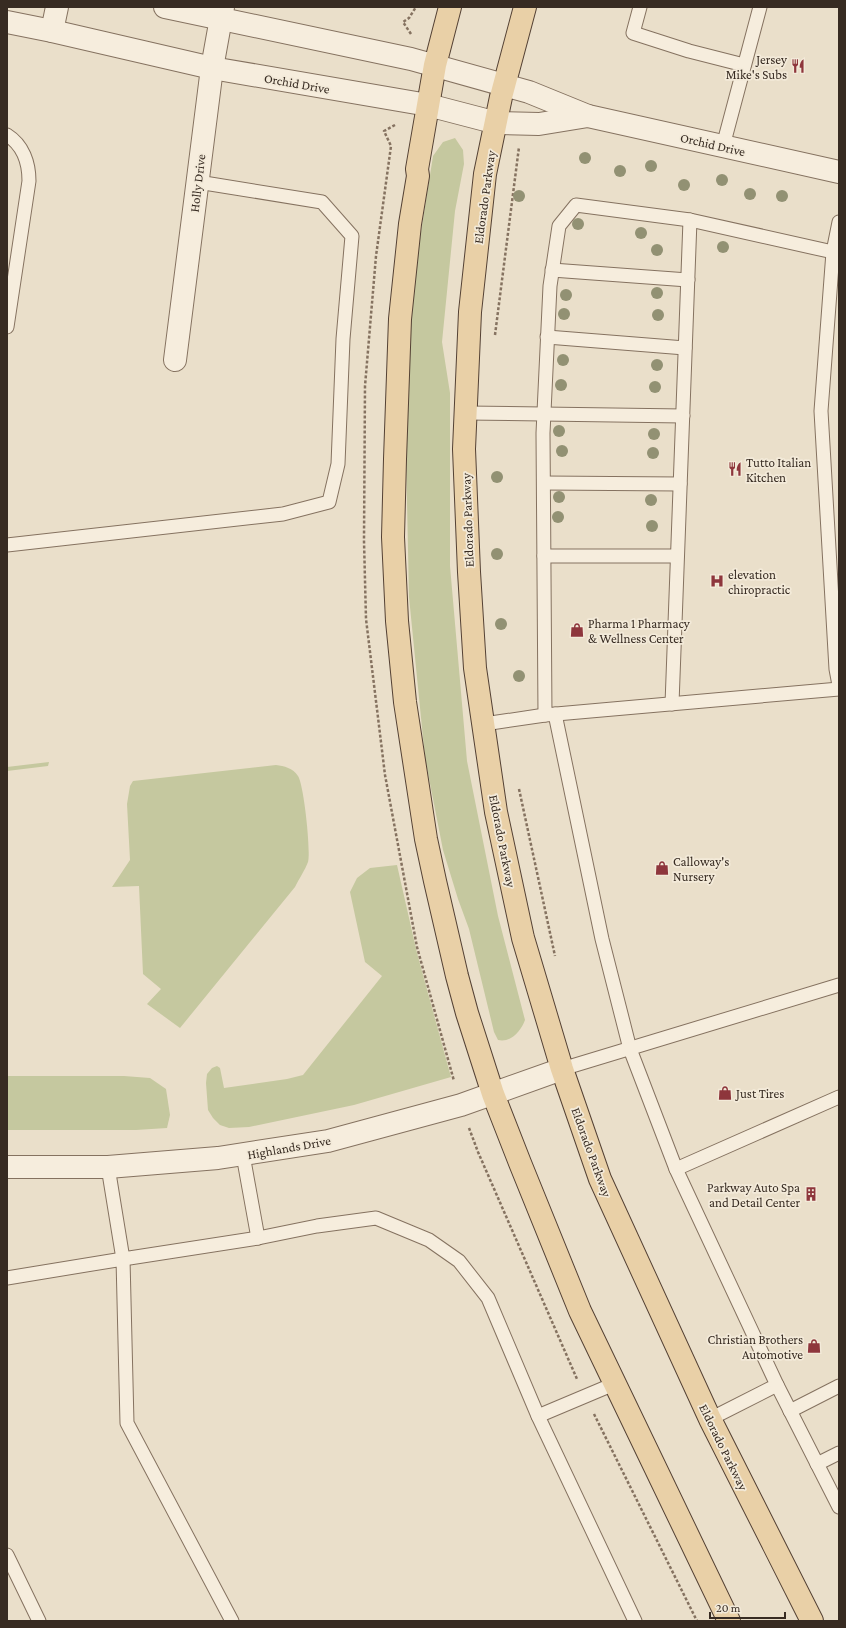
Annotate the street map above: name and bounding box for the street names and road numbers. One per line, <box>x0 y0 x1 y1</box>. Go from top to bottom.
street label: Orchid Drive <box>263 70 331 97</box>
street label: Orchid Drive <box>679 130 747 159</box>
street label: Eldorado Parkway <box>471 148 499 245</box>
street label: Holly Drive <box>186 153 209 213</box>
street label: Eldorado Parkway <box>458 472 477 567</box>
street label: Eldorado Parkway <box>486 793 519 890</box>
street label: Eldorado Parkway <box>568 1105 615 1200</box>
street label: Highlands Drive <box>246 1133 332 1162</box>
street label: Eldorado Parkway <box>696 1402 751 1494</box>

